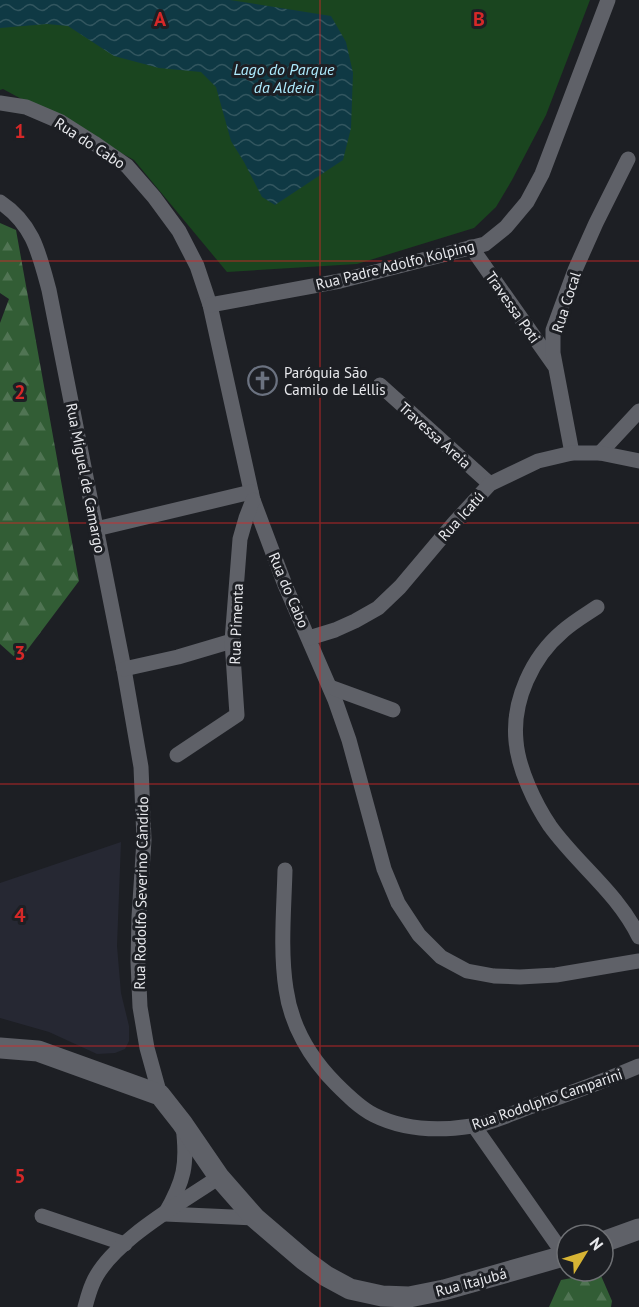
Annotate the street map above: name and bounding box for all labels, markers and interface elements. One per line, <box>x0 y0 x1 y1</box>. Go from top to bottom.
text: A <box>154 6 167 32</box>
text: B <box>473 6 485 32</box>
water label: Lago do Parque da Aldeia <box>234 59 335 97</box>
street label: Rua do Cabo <box>51 113 129 173</box>
text: 1 <box>14 118 26 144</box>
street label: Rua Padre Adolfo Kolping <box>314 236 476 294</box>
street label: Travessa Poti <box>481 268 545 346</box>
street label: Rua Cocal <box>547 269 585 335</box>
place label: Paróquia São Camilo de Léllis <box>284 363 386 399</box>
church icon: Paróquia São Camilo de Léllis <box>247 365 279 397</box>
text: 2 <box>14 379 26 405</box>
street label: Travessa Areia <box>395 398 475 472</box>
street label: Rua Miguel de Camargo <box>62 401 110 555</box>
street label: Rua Icatú <box>434 487 488 545</box>
street label: Rua do Cabo <box>265 549 313 631</box>
street label: Rua Pimenta <box>225 583 247 665</box>
text: 3 <box>14 640 26 666</box>
street label: Rua Rodolfo Severino Cândido <box>130 796 152 990</box>
text: 4 <box>14 902 26 928</box>
street label: Rua Rodolpho Camparini <box>469 1064 625 1134</box>
text: 5 <box>14 1163 26 1189</box>
north arrow <box>555 1223 615 1283</box>
text: N <box>586 1233 608 1254</box>
street label: Rua Itajubá <box>433 1263 509 1301</box>

